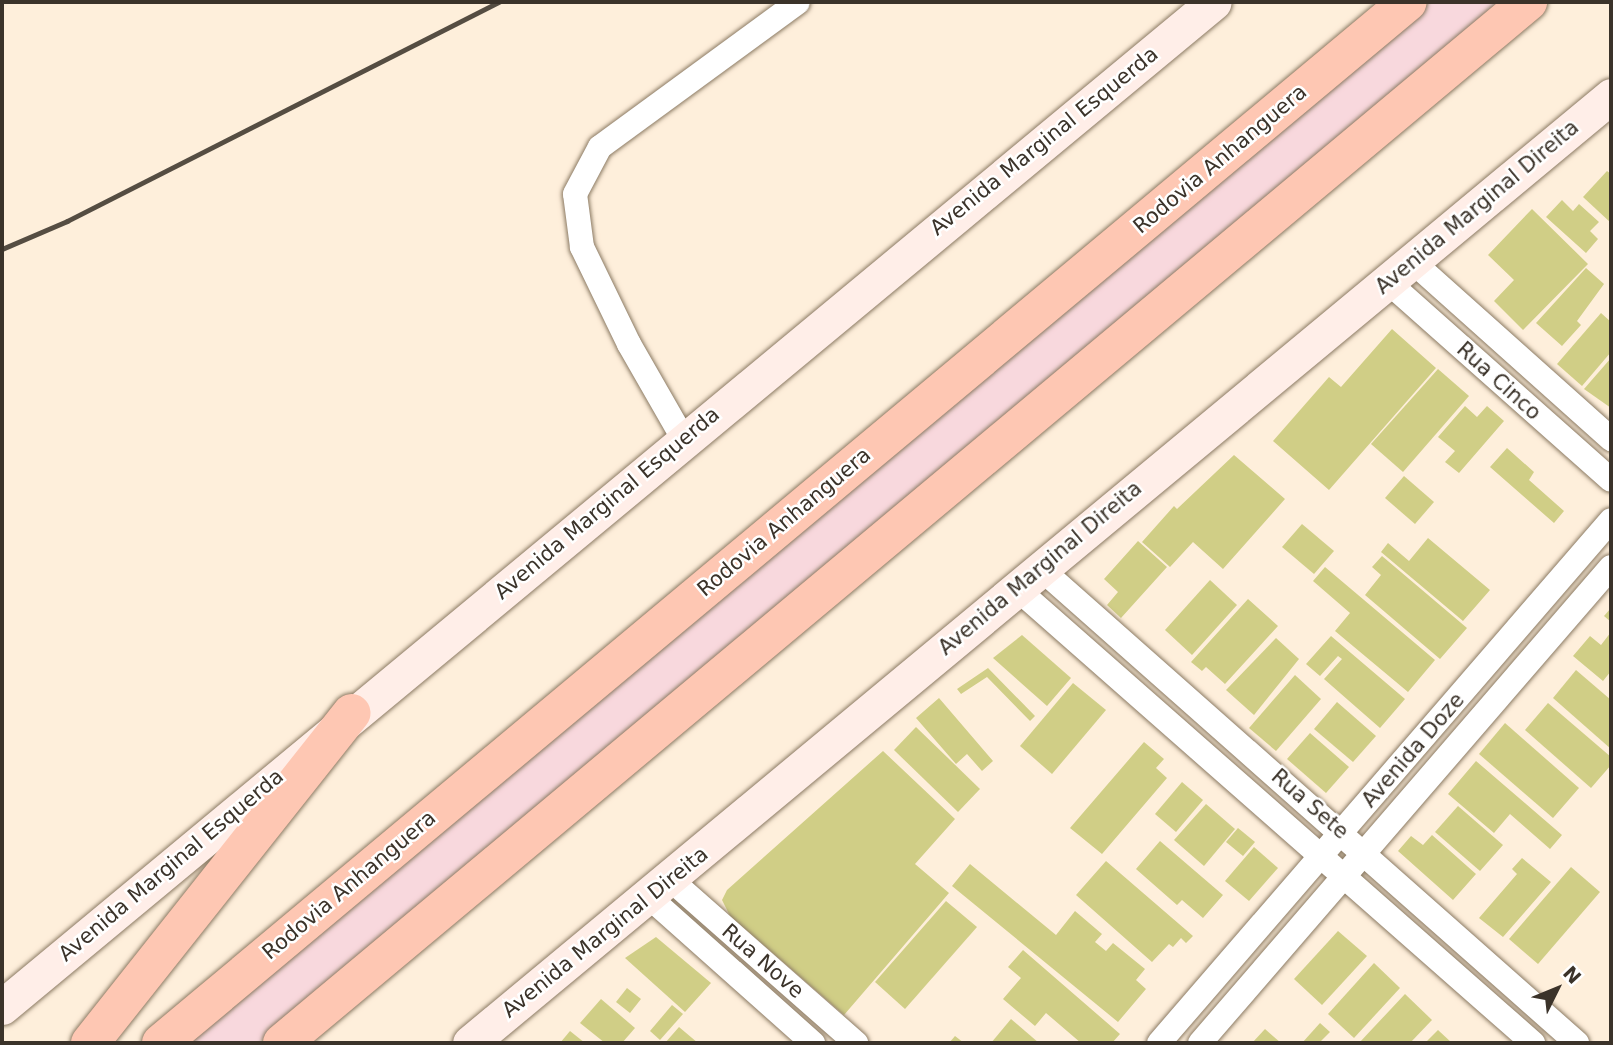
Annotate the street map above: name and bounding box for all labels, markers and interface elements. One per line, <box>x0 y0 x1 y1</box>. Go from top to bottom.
street label: Avenida Marginal Esquerda <box>925 41 1163 241</box>
street label: Rodovia Anhanguera <box>1128 79 1312 239</box>
street label: Avenida Marginal Direita <box>1370 115 1584 299</box>
street label: Rua Cinco <box>1452 337 1546 425</box>
street label: Avenida Marginal Esquerda <box>489 401 725 605</box>
street label: Rodovia Anhanguera <box>692 442 876 602</box>
street label: Avenida Marginal Direita <box>933 476 1147 660</box>
street label: Avenida Doze <box>1356 688 1470 812</box>
street label: Avenida Marginal Esquerda <box>53 763 289 967</box>
street label: Rua Sete <box>1266 764 1354 844</box>
street label: Rodovia Anhanguera <box>257 805 441 965</box>
street label: Avenida Marginal Direita <box>497 841 713 1023</box>
street label: Rua Nove <box>717 919 809 1003</box>
north arrow <box>1522 954 1592 1024</box>
text: N <box>1559 961 1586 988</box>

